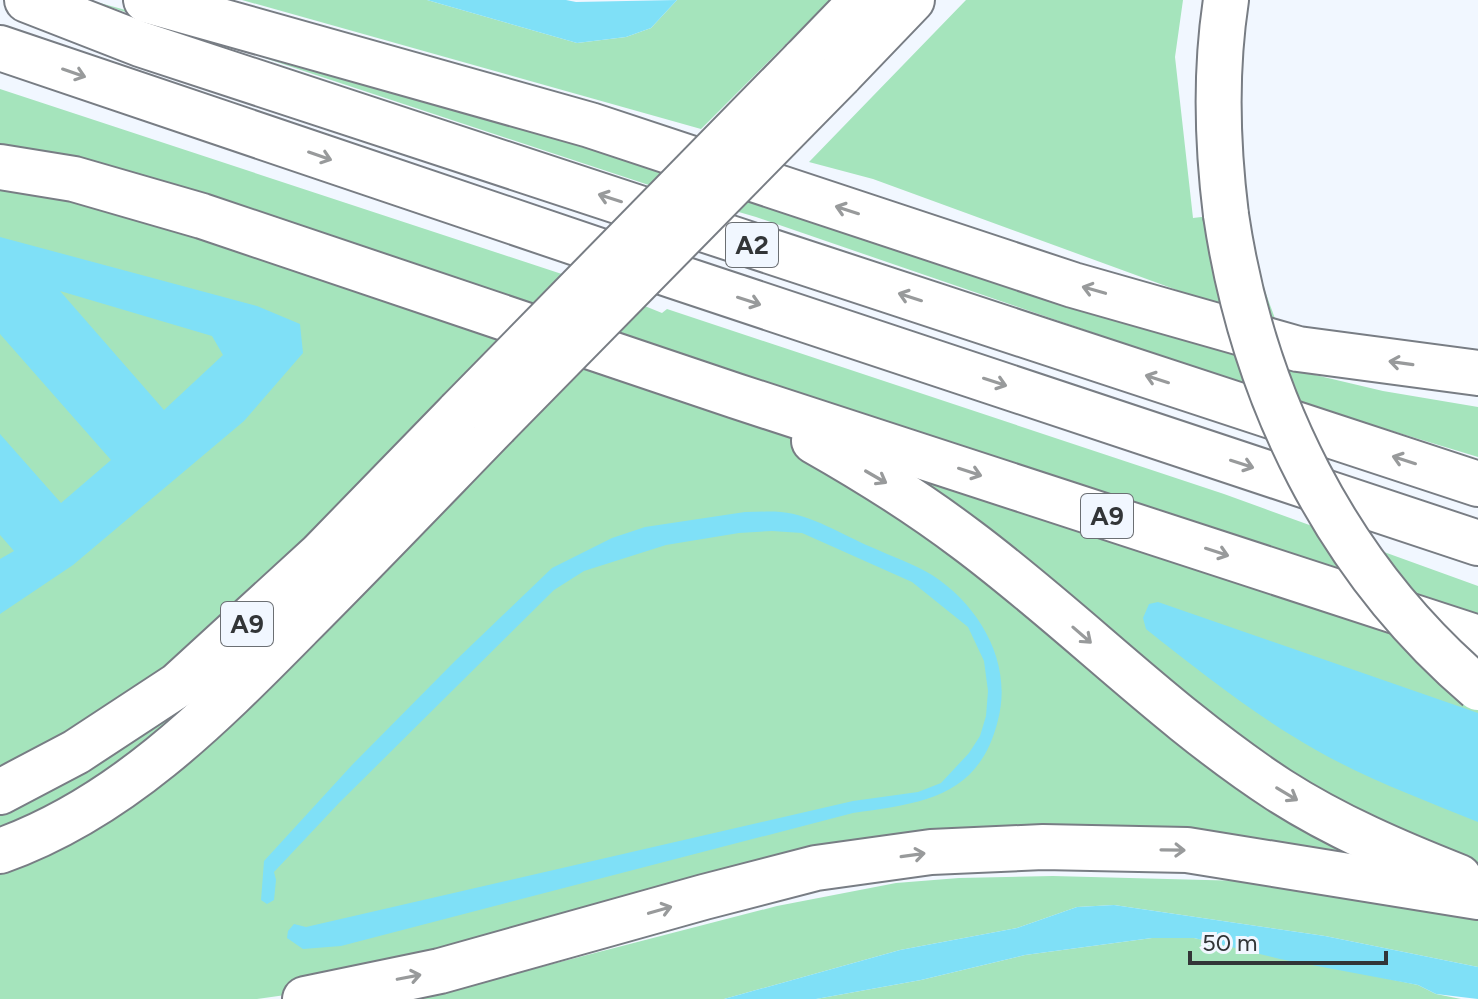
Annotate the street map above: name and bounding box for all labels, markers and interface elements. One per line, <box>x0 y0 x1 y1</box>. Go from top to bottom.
one-way arrow <box>61 67 86 82</box>
one-way arrow <box>308 150 333 165</box>
one-way arrow <box>597 190 622 205</box>
one-way arrow <box>834 201 859 216</box>
road number: A2 <box>726 223 778 267</box>
one-way arrow <box>1081 282 1107 297</box>
one-way arrow <box>898 288 923 303</box>
one-way arrow <box>736 294 761 309</box>
one-way arrow <box>1389 355 1414 370</box>
one-way arrow <box>1144 371 1169 386</box>
one-way arrow <box>983 376 1008 391</box>
one-way arrow <box>1391 452 1417 467</box>
one-way arrow <box>1229 458 1254 473</box>
one-way arrow <box>957 465 982 480</box>
one-way arrow <box>864 469 887 485</box>
road number: A9 <box>1081 494 1133 538</box>
one-way arrow <box>1204 546 1229 560</box>
road number: A9 <box>221 602 273 646</box>
one-way arrow <box>1071 626 1091 644</box>
one-way arrow <box>1275 786 1298 802</box>
one-way arrow <box>1159 842 1186 858</box>
one-way arrow <box>900 847 926 862</box>
one-way arrow <box>646 902 672 917</box>
scale bar <box>1190 915 1386 965</box>
text: 50 m <box>1202 928 1258 957</box>
one-way arrow <box>396 969 421 984</box>

